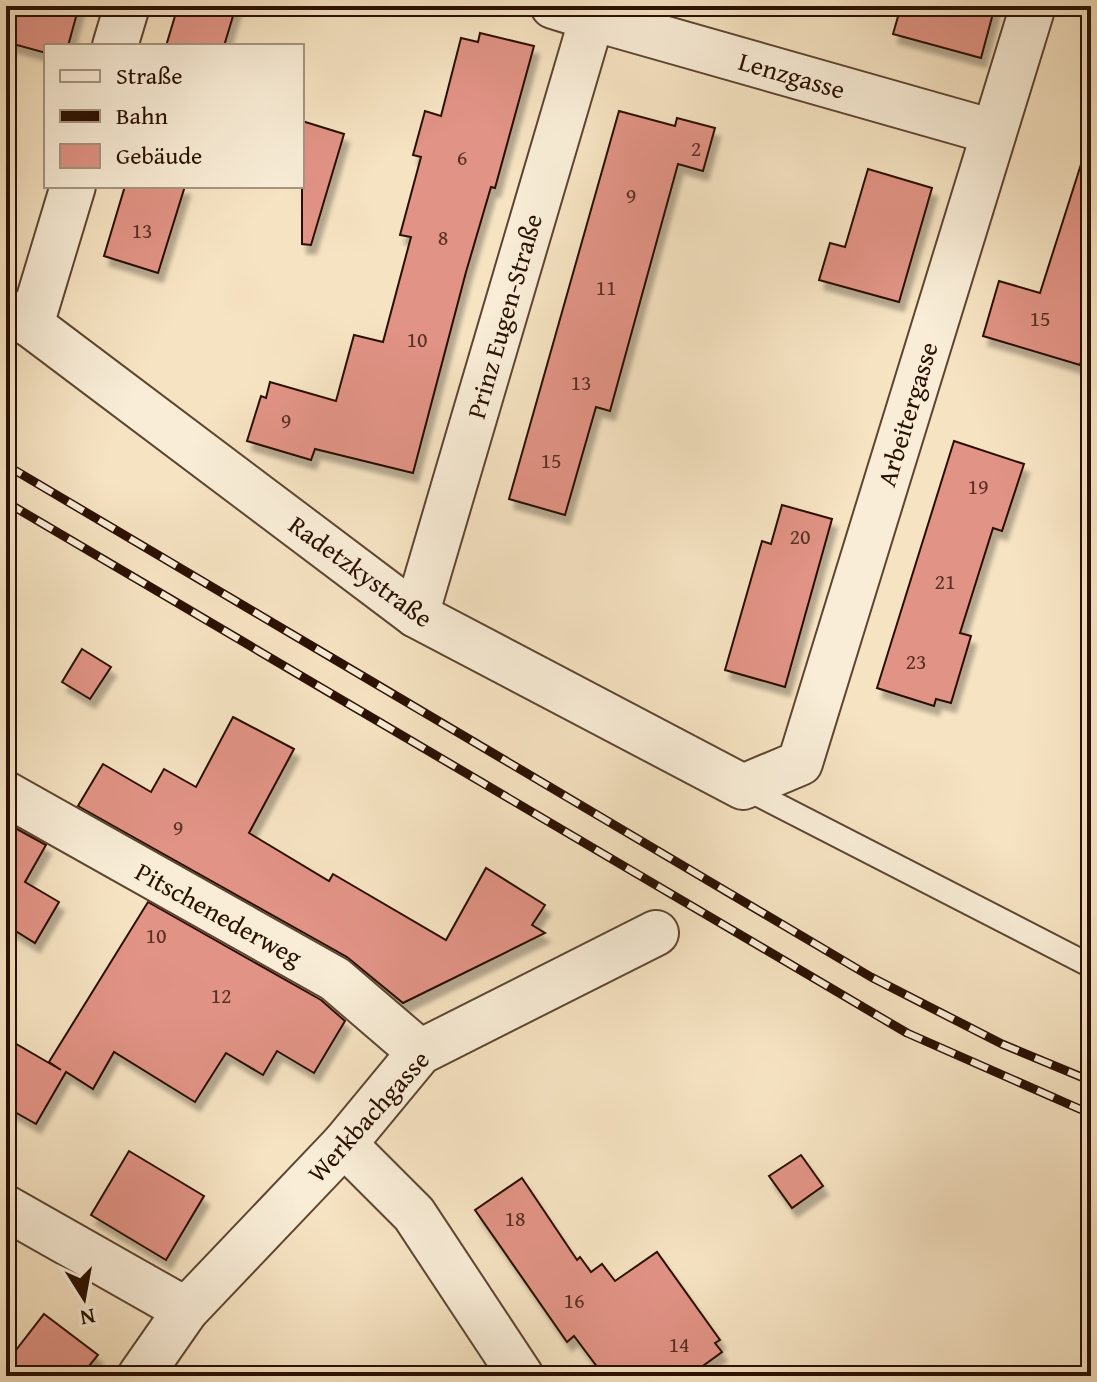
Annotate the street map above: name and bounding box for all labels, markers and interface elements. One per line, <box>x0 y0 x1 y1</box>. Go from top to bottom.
street label: Lenzgasse <box>734 41 850 109</box>
legend <box>44 44 304 188</box>
text: Straße <box>116 58 183 93</box>
text: Bahn <box>116 98 168 133</box>
house number: 2 <box>691 132 701 164</box>
text: Gebäude <box>116 138 202 173</box>
house number: 6 <box>457 141 467 173</box>
house number: 9 <box>626 179 636 211</box>
street label: Prinz Eugen-Straße <box>456 209 552 423</box>
house number: 13 <box>131 214 153 246</box>
house number: 8 <box>438 221 448 253</box>
house number: 11 <box>595 271 617 303</box>
house number: 15 <box>1029 302 1051 334</box>
house number: 10 <box>406 323 428 355</box>
street label: Arbeitergasse <box>866 337 948 491</box>
house number: 13 <box>570 366 592 398</box>
house number: 9 <box>281 404 291 436</box>
house number: 15 <box>540 444 562 476</box>
house number: 19 <box>967 470 989 502</box>
street label: Radetzkystraße <box>281 505 441 637</box>
house number: 20 <box>789 520 811 552</box>
house number: 21 <box>934 565 956 597</box>
house number: 23 <box>905 645 927 677</box>
house number: 9 <box>173 811 183 843</box>
street label: Pitschenederweg <box>128 852 310 976</box>
house number: 10 <box>145 919 167 951</box>
house number: 12 <box>210 979 232 1011</box>
street label: Werkbachgasse <box>298 1041 438 1191</box>
house number: 18 <box>504 1202 526 1234</box>
north arrow <box>44 1258 124 1338</box>
house number: 16 <box>563 1284 585 1316</box>
text: N <box>77 1301 98 1335</box>
house number: 14 <box>668 1328 690 1360</box>

